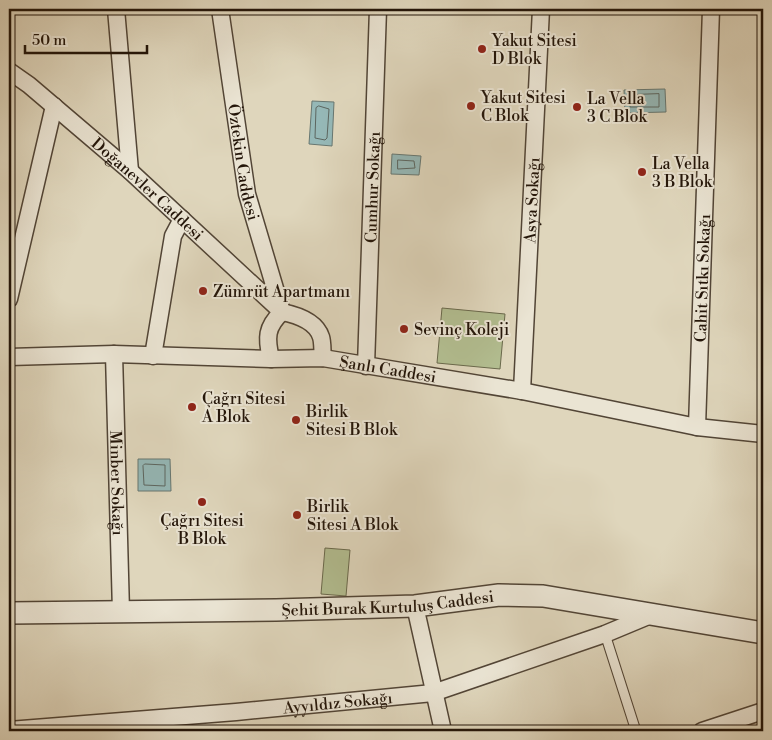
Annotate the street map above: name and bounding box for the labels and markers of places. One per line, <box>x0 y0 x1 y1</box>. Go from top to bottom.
place label: Yakut Sitesi D Blok <box>491 31 577 69</box>
marker: Yakut Sitesi D Blok <box>476 43 488 55</box>
place label: Yakut Sitesi C Blok <box>480 88 566 126</box>
place label: La Vella 3 C Blok <box>587 89 648 127</box>
marker: Yakut Sitesi C Blok <box>465 100 477 112</box>
marker: La Vella 3 C Blok <box>571 101 583 113</box>
place label: La Vella 3 B Blok <box>652 154 714 192</box>
marker: La Vella 3 B Blok <box>636 166 648 178</box>
place label: Zümrüt Apartmanı <box>213 282 350 302</box>
marker: Zümrüt Apartmanı <box>197 285 209 297</box>
place label: Sevinç Koleji <box>414 320 509 340</box>
marker: Sevinç Koleji <box>398 323 410 335</box>
place label: Çağrı Sitesi A Blok <box>201 389 285 427</box>
marker: Çağrı Sitesi A Blok <box>186 401 198 413</box>
place label: Birlik Sitesi B Blok <box>305 402 399 440</box>
marker: Birlik Sitesi B Blok <box>290 414 302 426</box>
marker: Çağrı Sitesi B Blok <box>196 496 208 508</box>
place label: Birlik Sitesi A Blok <box>306 497 400 535</box>
marker: Birlik Sitesi A Blok <box>291 509 303 521</box>
place label: Çağrı Sitesi B Blok <box>160 511 244 549</box>

